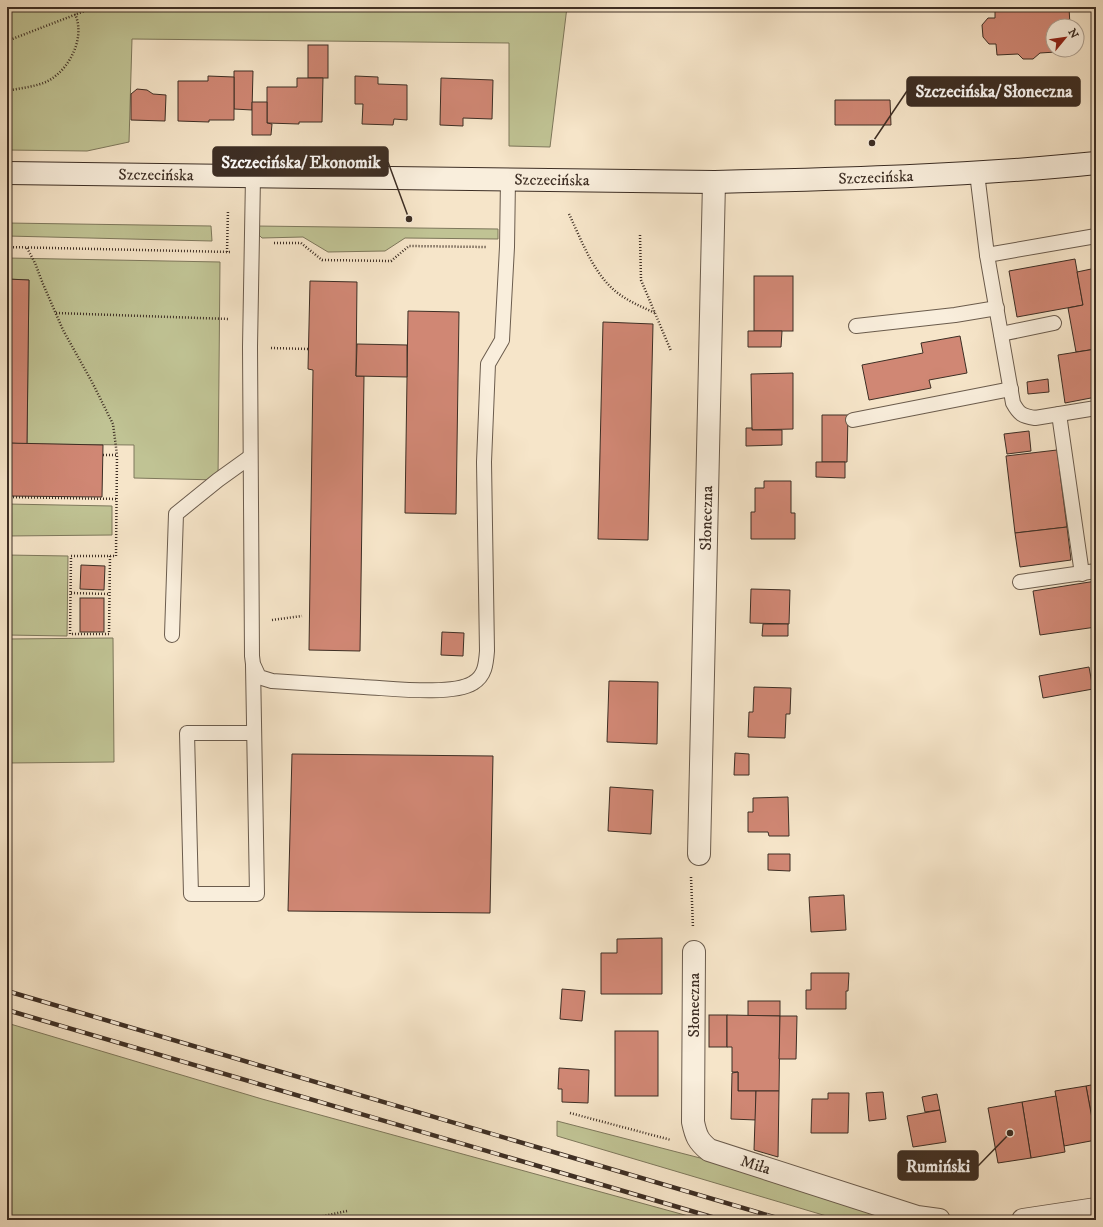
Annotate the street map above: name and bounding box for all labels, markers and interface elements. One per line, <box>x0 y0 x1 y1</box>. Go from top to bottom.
north arrow <box>1045 18 1085 58</box>
text: N <box>1065 26 1081 41</box>
callout: Szczecińska/ Słoneczna <box>907 77 1080 106</box>
text: Szczecińska/ Słoneczna <box>915 81 1073 103</box>
callout: Szczecińska/ Ekonomik <box>213 147 388 176</box>
text: Szczecińska/ Ekonomik <box>221 152 381 174</box>
street label: Szczecińska <box>118 164 194 185</box>
street label: Szczecińska <box>838 166 914 189</box>
street label: Szczecińska <box>514 169 590 190</box>
street label: Słoneczna <box>696 485 717 551</box>
street label: Słoneczna <box>684 972 704 1037</box>
street label: Miła <box>738 1151 773 1179</box>
callout: Rumiński <box>898 1151 978 1180</box>
text: Rumiński <box>906 1156 971 1178</box>

